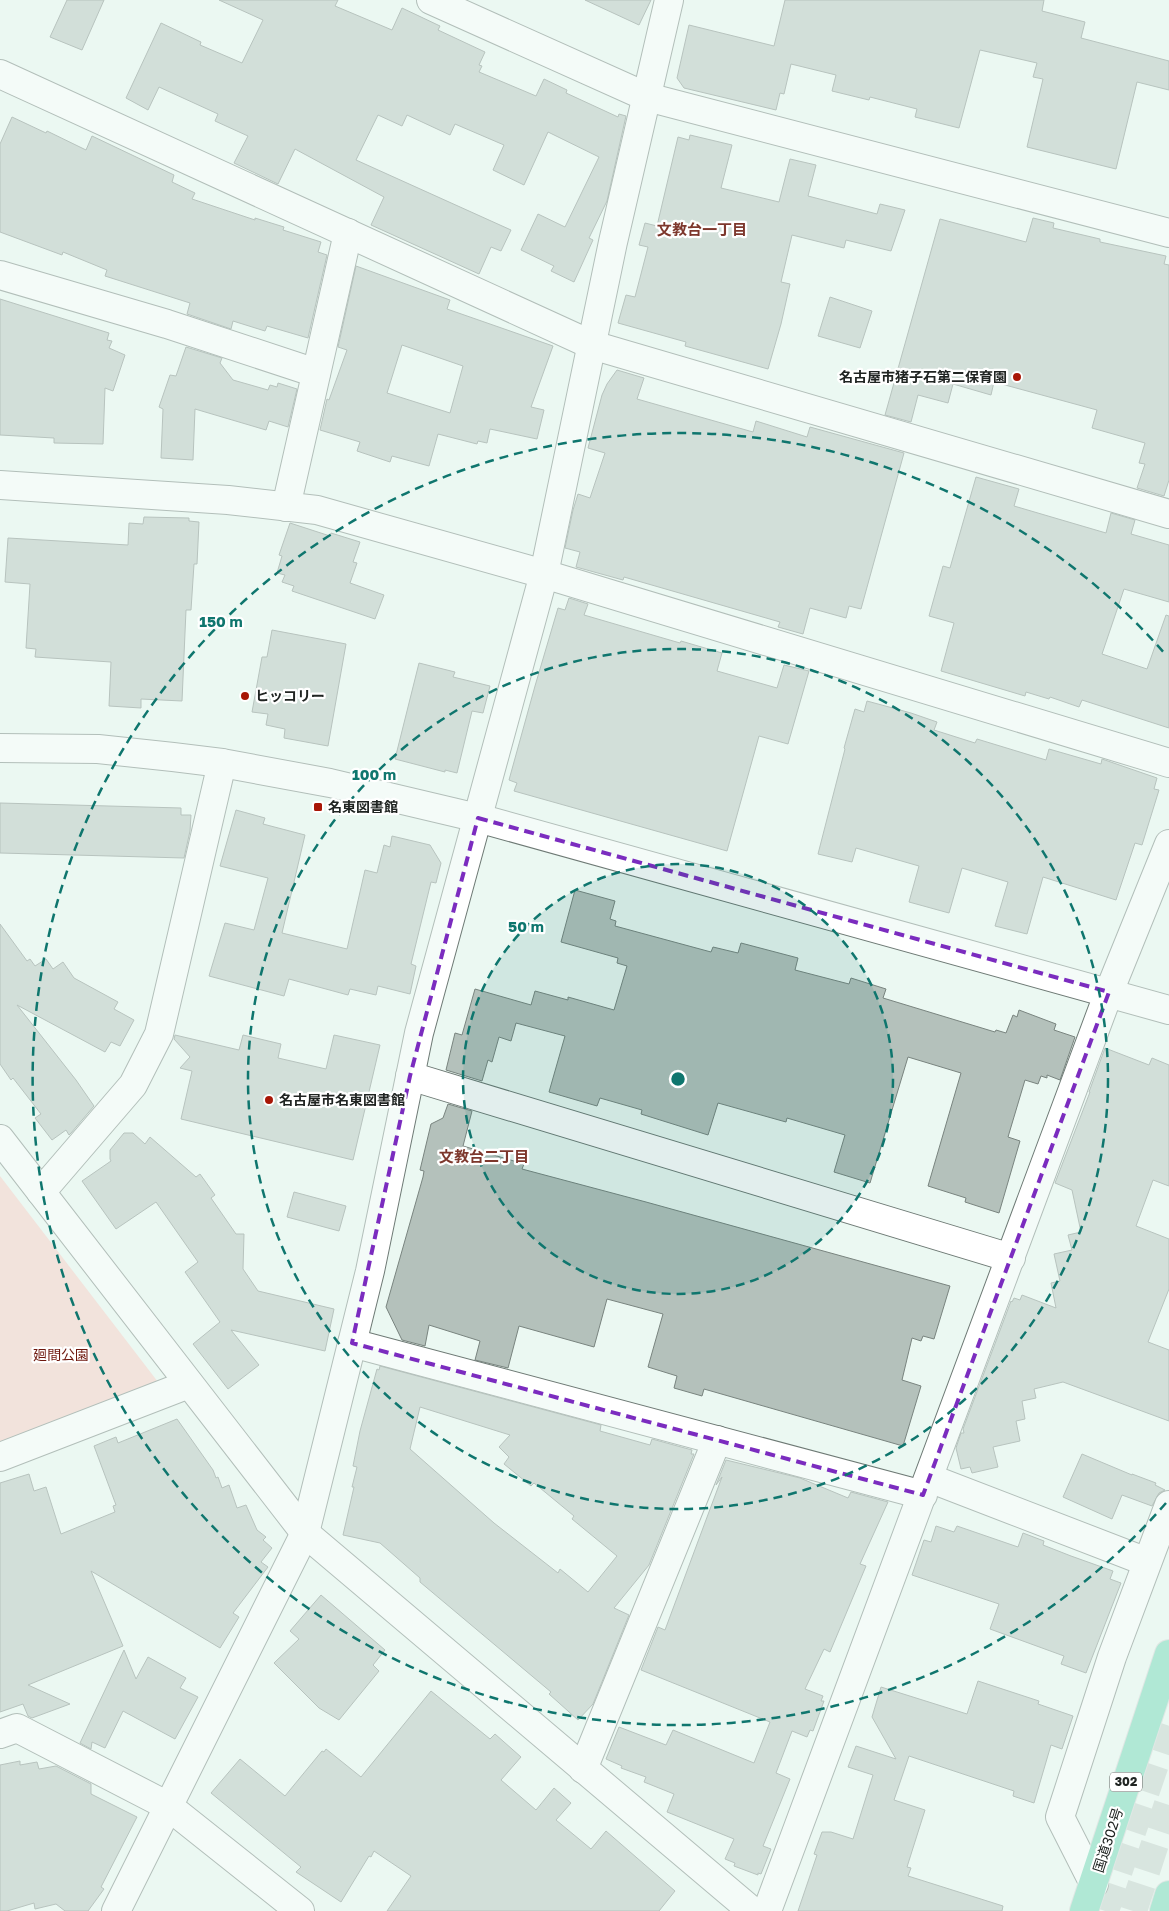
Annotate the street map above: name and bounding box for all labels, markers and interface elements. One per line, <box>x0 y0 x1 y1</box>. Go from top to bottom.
district label: 文教台一丁目 <box>657 220 747 238</box>
place label: 名古屋市猪子石第二保育園 <box>839 368 1007 385</box>
marker: 名古屋市猪子石第二保育園 <box>1011 371 1023 383</box>
text: 150 m <box>199 612 243 630</box>
place label: ヒッコリー <box>255 687 325 704</box>
marker: ヒッコリー <box>239 690 251 702</box>
text: 100 m <box>352 765 396 783</box>
place label: 名東図書館 <box>328 798 398 815</box>
marker: 名東図書館 <box>312 801 324 813</box>
text: 50 m <box>508 917 544 935</box>
centre of rings <box>669 1070 687 1088</box>
place label: 名古屋市名東図書館 <box>279 1091 405 1108</box>
marker: 名古屋市名東図書館 <box>263 1094 275 1106</box>
district label: 文教台二丁目 <box>439 1147 529 1165</box>
park label: 廻間公園 <box>33 1346 89 1363</box>
road number: 302 <box>1110 1772 1142 1791</box>
street label: 国道302号 <box>1089 1805 1126 1874</box>

